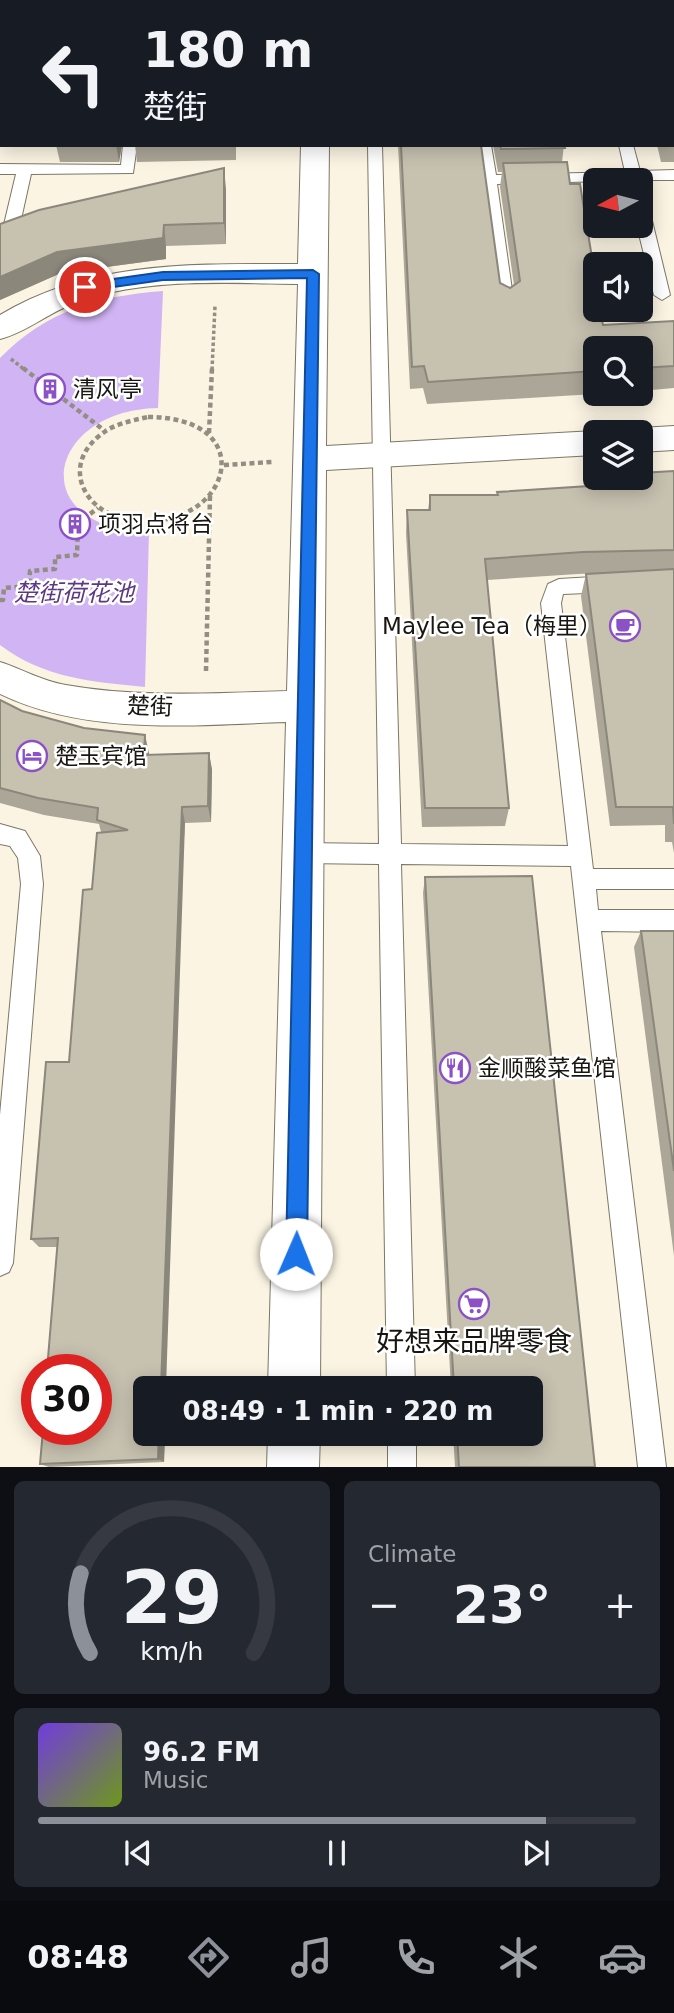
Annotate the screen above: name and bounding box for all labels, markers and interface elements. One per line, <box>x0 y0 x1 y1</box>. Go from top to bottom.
text: 180 m <box>143 22 313 79</box>
icon: left <box>28 28 119 119</box>
text: 楚街 <box>143 88 207 126</box>
north arrow <box>583 168 653 238</box>
map controls <box>583 168 653 490</box>
button: sound <box>583 252 653 322</box>
pin <box>55 257 115 317</box>
icon: arrive <box>66 268 104 306</box>
button: search <box>583 336 653 406</box>
building icon: 清风亭 <box>33 372 67 406</box>
place label: 清风亭 <box>73 376 142 402</box>
button: layers <box>583 420 653 490</box>
building icon: 项羽点将台 <box>58 507 92 541</box>
place label: 项羽点将台 <box>98 511 213 537</box>
water label: 楚街荷花池 <box>14 579 136 607</box>
cafe icon: Maylee Tea（梅里） <box>608 609 642 643</box>
place label: Maylee Tea（梅里） <box>382 613 602 639</box>
street label: 楚街 <box>127 692 173 720</box>
hotel icon: 楚玉宾馆 <box>15 739 49 773</box>
place label: 楚玉宾馆 <box>55 743 147 769</box>
restaurant icon: 金顺酸菜鱼馆 <box>438 1051 472 1085</box>
place label: 金顺酸菜鱼馆 <box>478 1055 616 1081</box>
position arrow <box>259 1217 333 1291</box>
supermarket icon: 好想来品牌零食 <box>457 1287 491 1321</box>
place label: 好想来品牌零食 <box>376 1325 572 1358</box>
speed limit sign: 30 <box>21 1354 112 1445</box>
text: 08:49 · 1 min · 220 m <box>183 1396 493 1426</box>
text: Climate <box>368 1541 457 1567</box>
text: 29 <box>121 1556 223 1641</box>
text: 23° <box>453 1575 551 1635</box>
text: − <box>368 1583 400 1627</box>
text: + <box>604 1583 636 1627</box>
text: km/h <box>140 1637 204 1666</box>
text: 96.2 FM <box>143 1737 260 1767</box>
text: Music <box>143 1767 208 1793</box>
icon: previous <box>119 1834 157 1872</box>
icon: pause <box>318 1834 356 1872</box>
icon: next <box>517 1834 555 1872</box>
icon: directions <box>184 1933 233 1982</box>
icon: music <box>287 1933 336 1982</box>
icon: phone <box>391 1933 440 1982</box>
icon: climate <box>494 1933 543 1982</box>
icon: car <box>598 1933 647 1982</box>
text: 08:48 <box>27 1938 129 1976</box>

